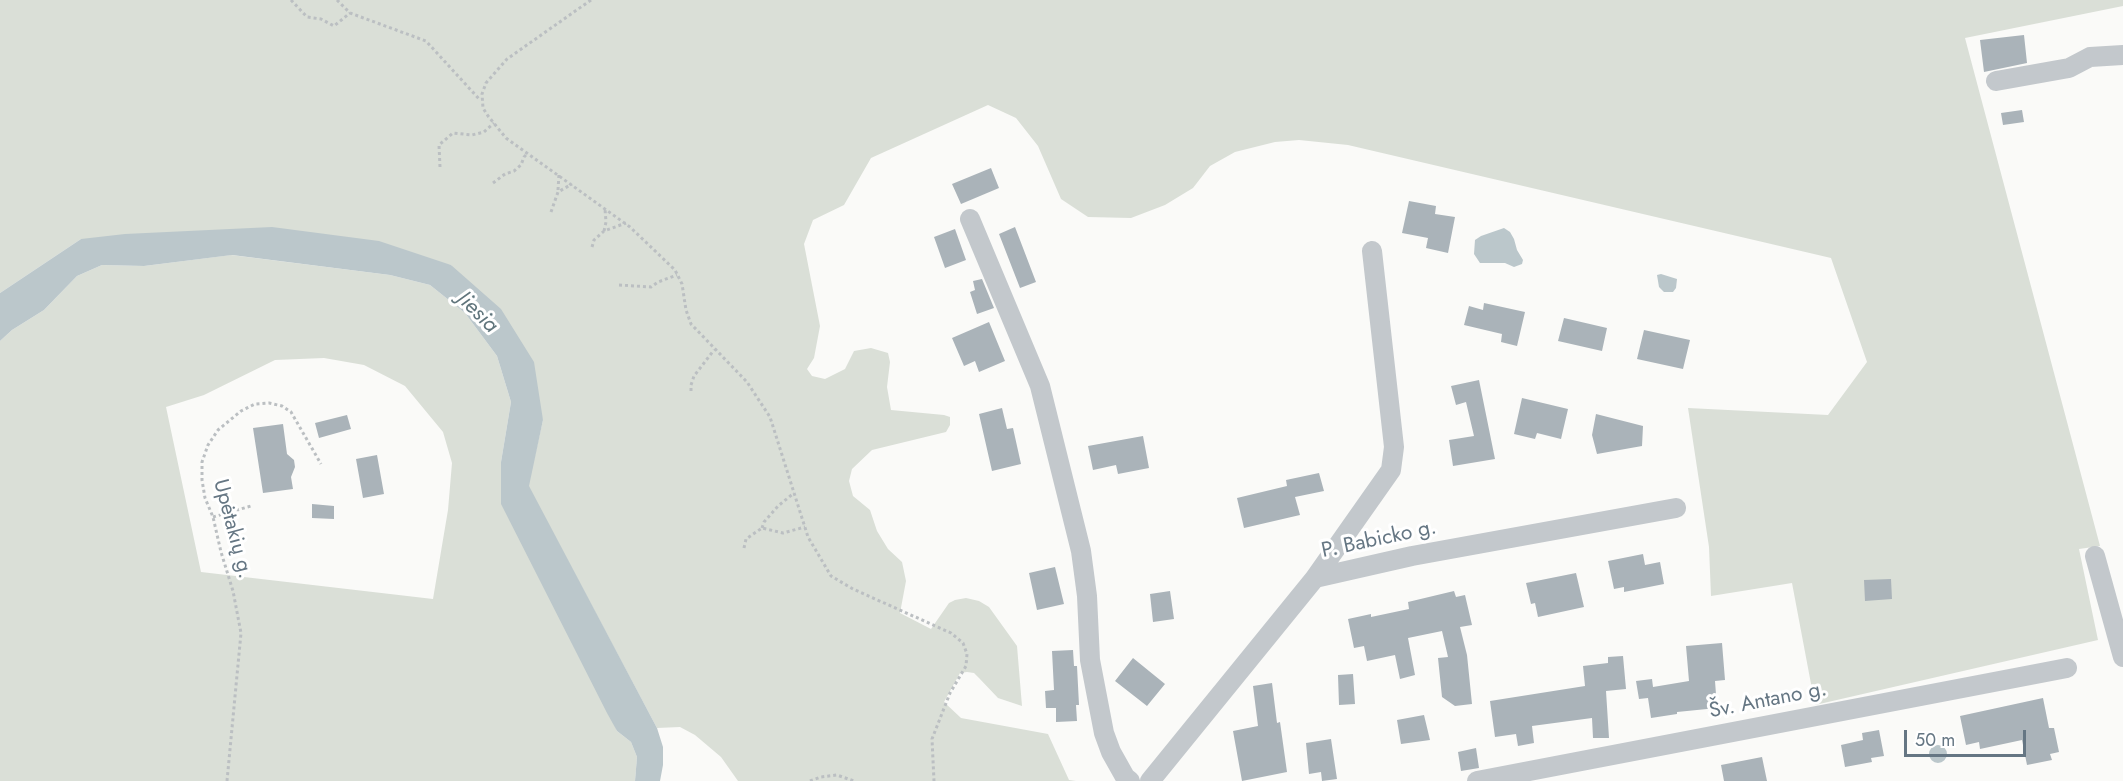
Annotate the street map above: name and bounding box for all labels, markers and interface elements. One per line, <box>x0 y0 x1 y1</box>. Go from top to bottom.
water label: Jiesia <box>451 287 503 339</box>
street label: Upėtakių g. <box>207 477 257 581</box>
street label: P. Babicko g. <box>1319 516 1439 564</box>
street label: Šv. Antano g. <box>1707 677 1829 725</box>
scale bar <box>1907 718 2028 756</box>
text: 50 m <box>1915 727 1955 753</box>

